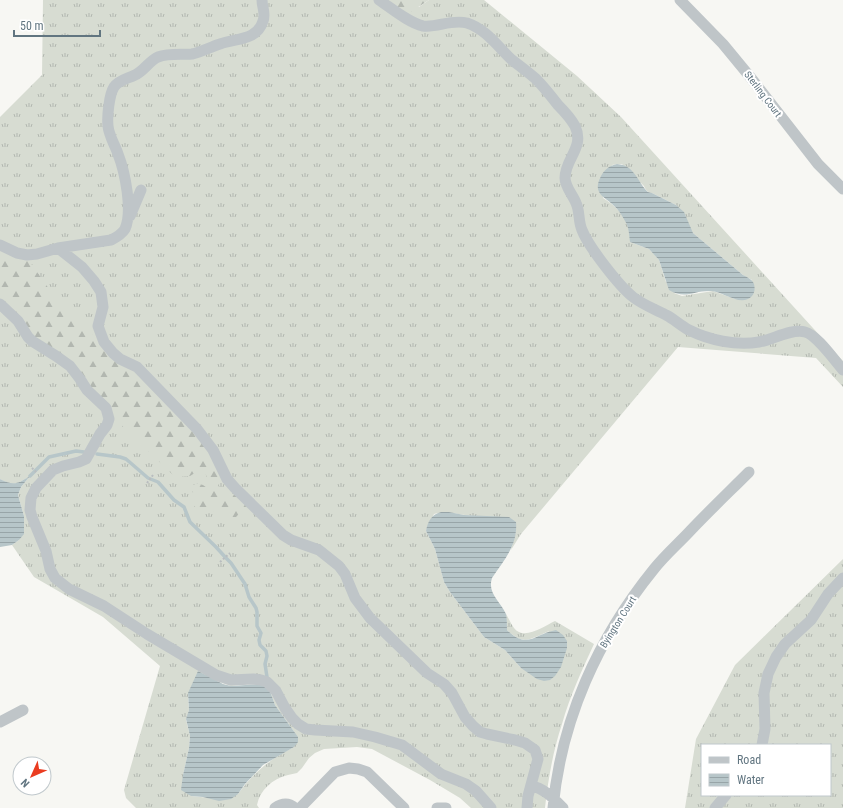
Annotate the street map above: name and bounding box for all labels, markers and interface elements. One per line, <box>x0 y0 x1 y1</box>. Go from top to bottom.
scale bar <box>14 12 100 38</box>
text: 50 m <box>20 19 44 33</box>
street label: Sterling Court <box>742 69 784 119</box>
street label: Byington Court <box>598 594 638 650</box>
legend <box>701 744 831 796</box>
text: Road <box>737 753 761 767</box>
north arrow <box>12 756 52 796</box>
text: Water <box>737 773 765 787</box>
text: N <box>18 776 32 790</box>

